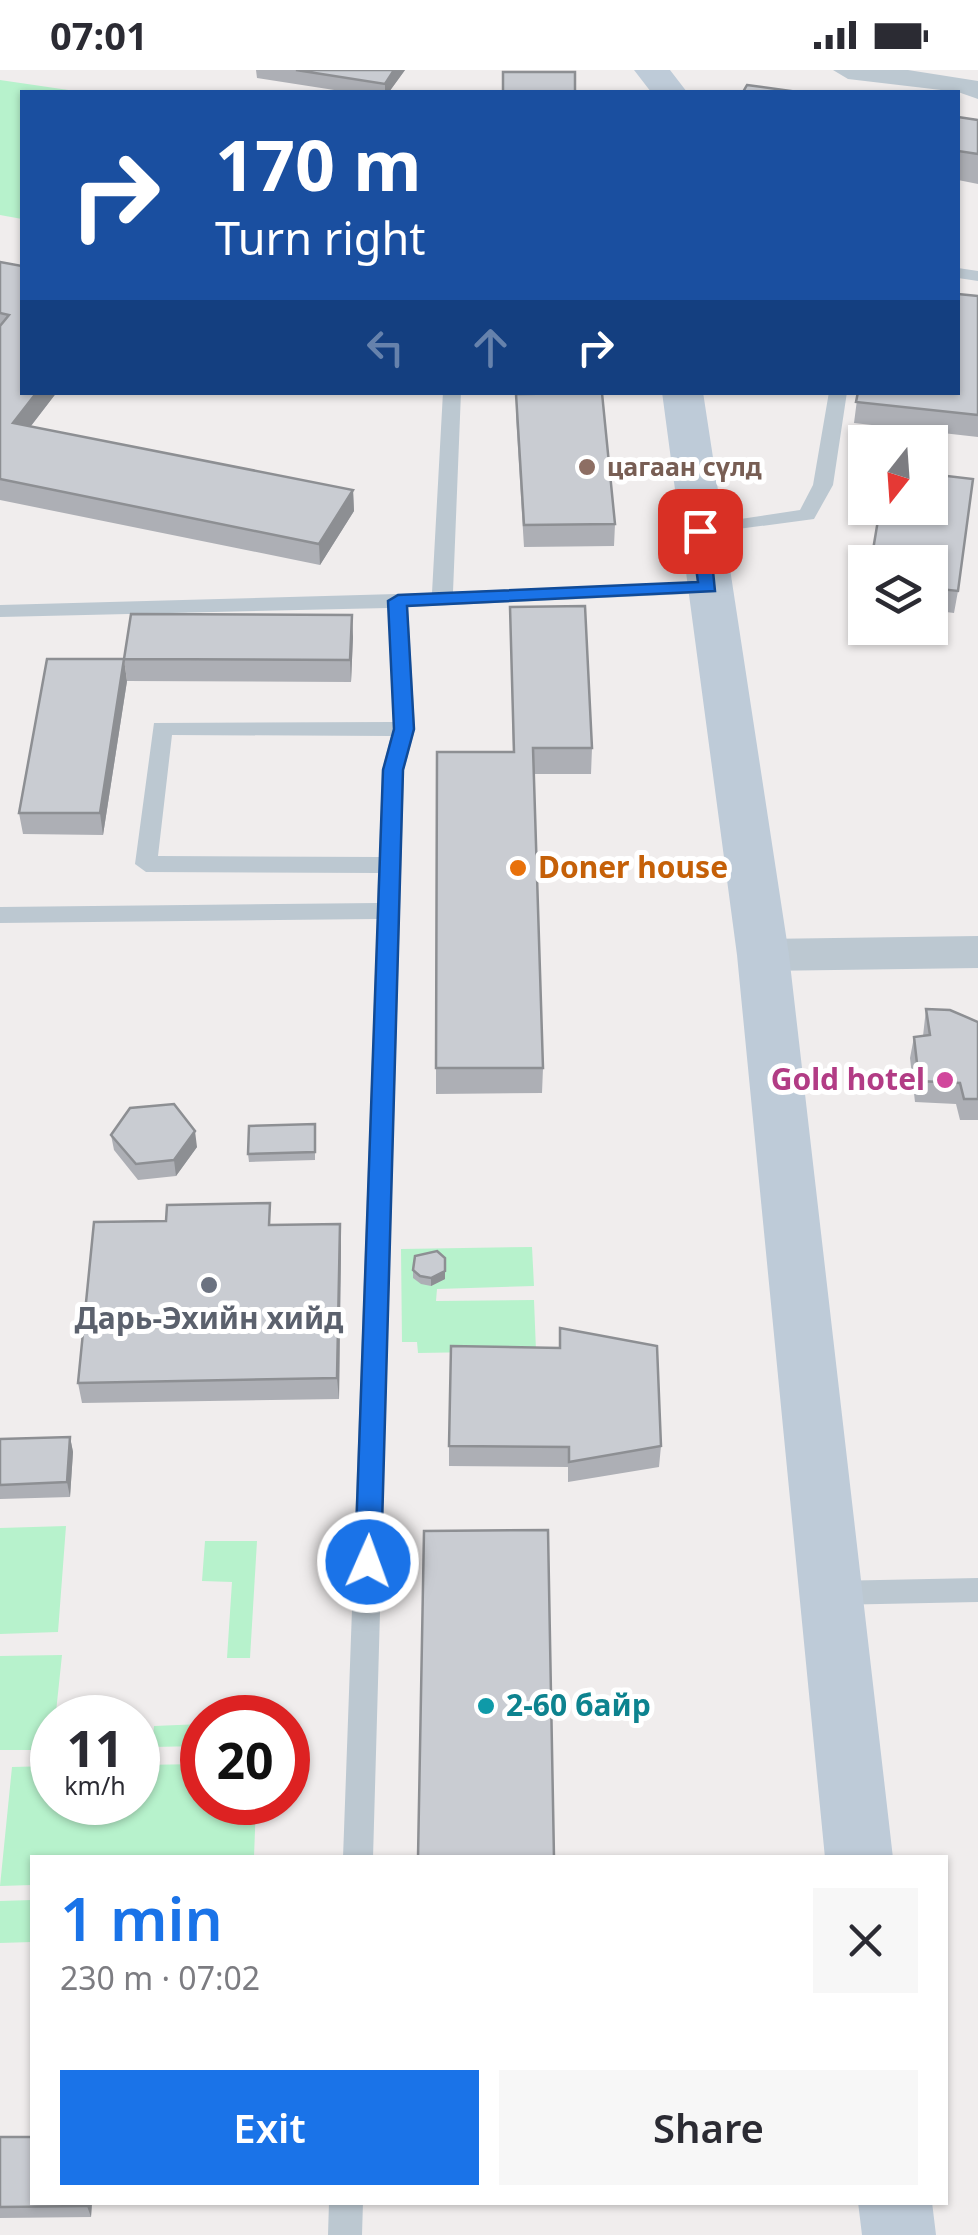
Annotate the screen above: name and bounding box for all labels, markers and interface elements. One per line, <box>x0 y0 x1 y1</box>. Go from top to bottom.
text: 07:01 <box>50 9 148 61</box>
text: 170 m <box>215 116 422 212</box>
icon: right <box>50 130 180 260</box>
text: Turn right <box>215 207 426 268</box>
icon: left <box>358 320 413 375</box>
icon: ahead <box>463 320 518 375</box>
icon: right <box>568 320 623 375</box>
north arrow <box>848 425 948 525</box>
map controls <box>848 425 948 645</box>
place label: цагаан сүлд <box>607 449 762 483</box>
marker: цагаан сүлд <box>576 456 598 478</box>
pin <box>658 489 743 574</box>
icon: arrive <box>673 504 728 559</box>
button: layers <box>848 545 948 645</box>
place label: Doner house <box>538 846 728 887</box>
marker: Doner house <box>507 857 529 879</box>
place label: Gold hotel <box>771 1058 925 1099</box>
marker: Gold hotel <box>934 1069 956 1091</box>
marker: Дарь-Эхийн хийд <box>198 1274 220 1296</box>
place label: Дарь-Эхийн хийд <box>75 1297 343 1338</box>
position arrow <box>316 1510 420 1614</box>
place label: 2-60 байр <box>506 1684 651 1725</box>
speed limit sign: 20 <box>180 1695 310 1825</box>
marker: 2-60 байр <box>475 1695 497 1717</box>
text: 11 <box>66 1714 124 1782</box>
text: km/h <box>64 1768 126 1802</box>
text: 1 min <box>60 1877 223 1959</box>
button: close <box>813 1888 918 1993</box>
text: 230 m · 07:02 <box>60 1956 260 1999</box>
button: Exit <box>60 2070 479 2185</box>
button: Share <box>499 2070 918 2185</box>

